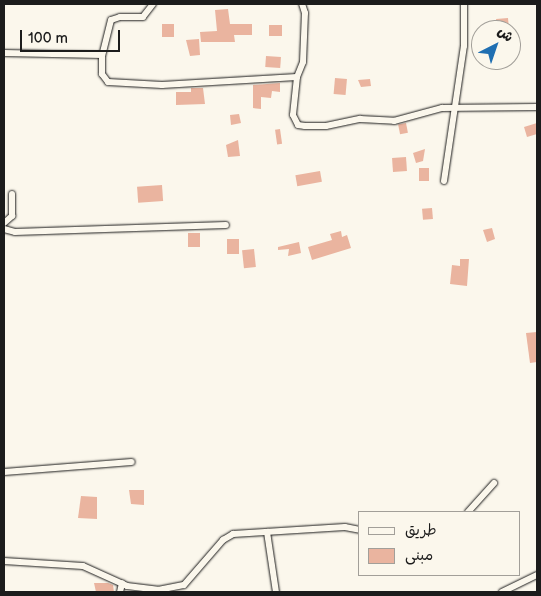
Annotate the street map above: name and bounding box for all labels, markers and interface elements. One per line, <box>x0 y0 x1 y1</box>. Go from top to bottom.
scale bar <box>22 20 122 52</box>
north arrow <box>471 20 521 70</box>
text: ش <box>494 23 517 46</box>
text: 100 m <box>28 29 68 48</box>
legend <box>358 511 521 576</box>
text: طريق <box>405 521 437 540</box>
text: مبنى <box>405 546 433 565</box>

